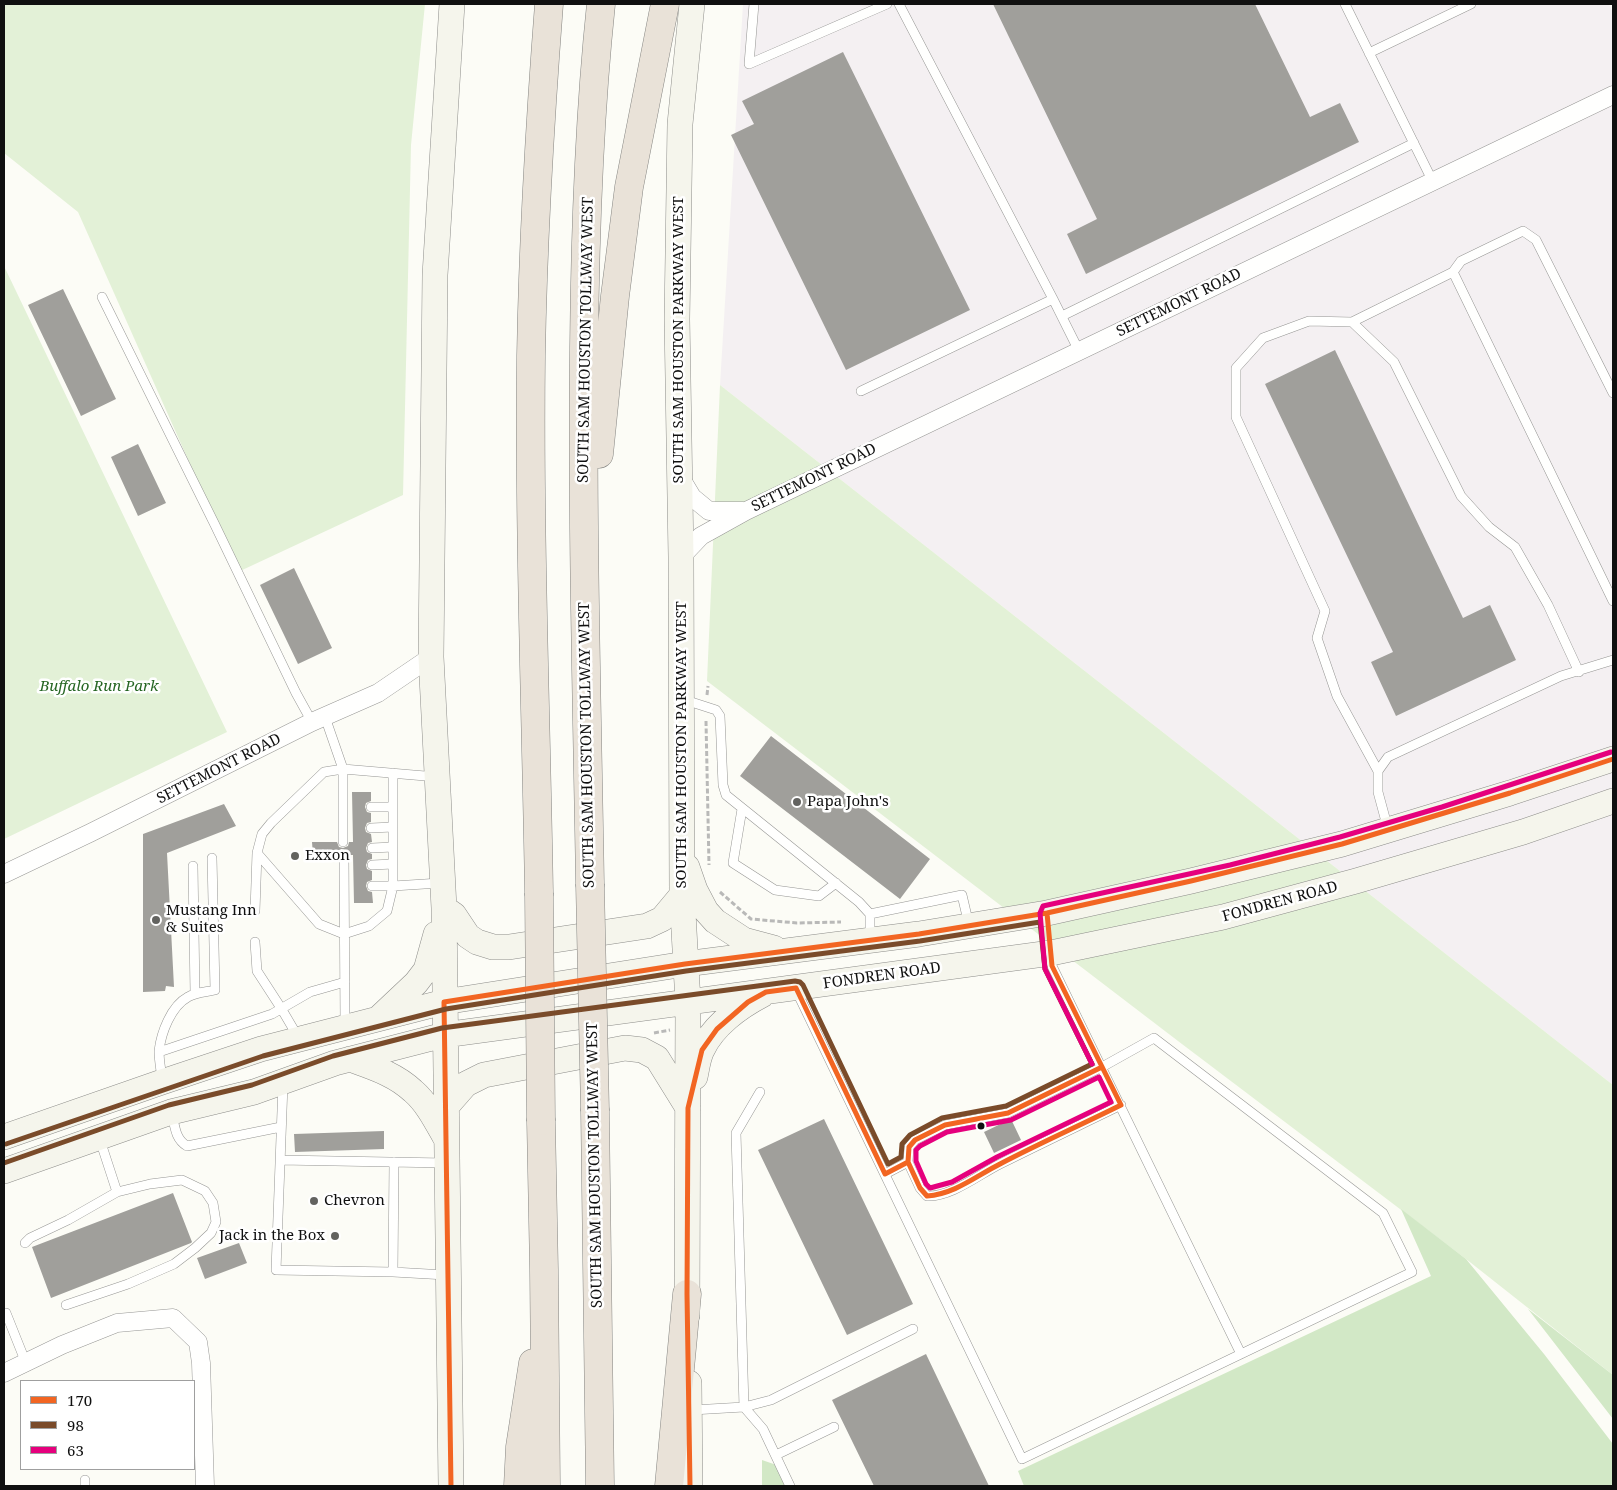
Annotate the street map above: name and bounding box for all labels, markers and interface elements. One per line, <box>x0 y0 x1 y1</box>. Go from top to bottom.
street label: SOUTH SAM HOUSTON PARKWAY WEST <box>670 196 688 484</box>
street label: SOUTH SAM HOUSTON TOLLWAY WEST <box>575 197 597 483</box>
street label: SETTEMONT ROAD <box>1114 265 1244 341</box>
street label: SETTEMONT ROAD <box>749 440 879 516</box>
street label: SOUTH SAM HOUSTON PARKWAY WEST <box>673 601 691 889</box>
street label: SOUTH SAM HOUSTON TOLLWAY WEST <box>576 602 598 888</box>
park label: Buffalo Run Park <box>39 678 159 696</box>
street label: SETTEMONT ROAD <box>154 730 284 808</box>
place label: Papa John's <box>807 793 889 811</box>
marker: Papa John's <box>791 796 803 808</box>
place label: Exxon <box>305 847 350 865</box>
marker: Exxon <box>289 850 301 862</box>
street label: FONDREN ROAD <box>1220 878 1340 926</box>
place label: Mustang Inn & Suites <box>166 902 257 937</box>
marker: Mustang Inn & Suites <box>150 914 162 926</box>
street label: FONDREN ROAD <box>822 959 942 993</box>
street label: SOUTH SAM HOUSTON TOLLWAY WEST <box>584 1022 606 1308</box>
unlabelled marker <box>976 1121 986 1131</box>
place label: Chevron <box>324 1192 385 1210</box>
marker: Chevron <box>308 1195 320 1207</box>
place label: Jack in the Box <box>219 1227 325 1245</box>
marker: Jack in the Box <box>329 1230 341 1242</box>
legend <box>20 1380 195 1470</box>
text: 170 <box>67 1390 92 1410</box>
text: 98 <box>67 1415 84 1435</box>
text: 63 <box>67 1440 84 1460</box>

